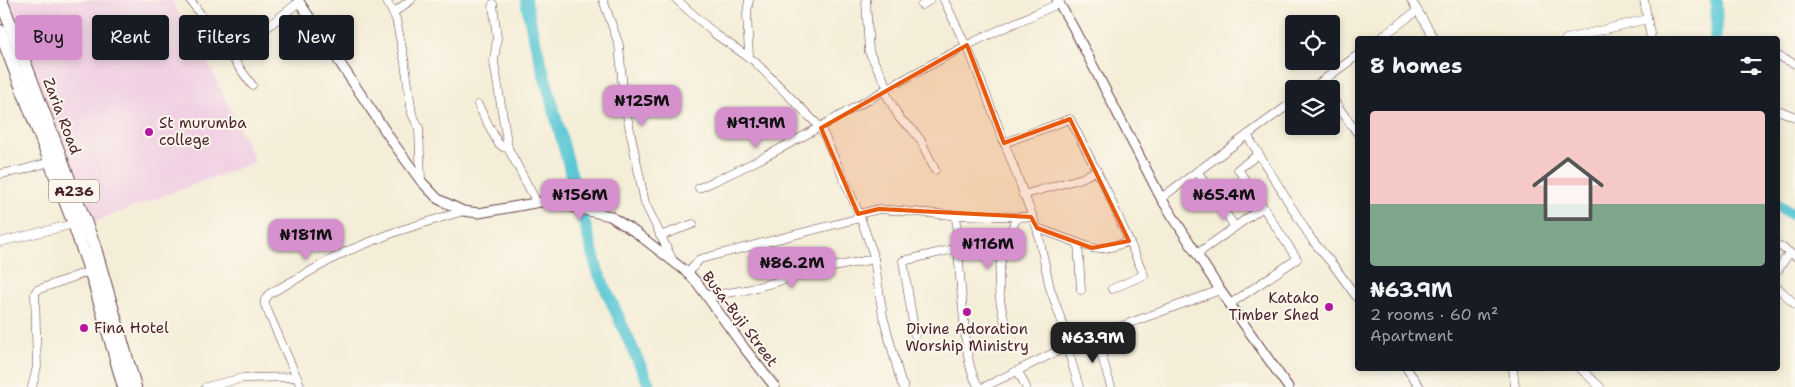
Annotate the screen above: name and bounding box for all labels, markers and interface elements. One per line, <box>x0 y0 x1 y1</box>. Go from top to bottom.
chip: Buy <box>15 15 82 60</box>
chip: Rent <box>92 15 169 60</box>
chip: Filters <box>179 15 269 60</box>
chip: New <box>279 15 354 60</box>
map controls <box>1285 15 1340 135</box>
button: locate <box>1285 15 1340 70</box>
text: 8 homes <box>1370 52 1462 80</box>
icon: filters <box>1737 52 1765 80</box>
street label: Zaria Road <box>38 75 86 158</box>
button: layers <box>1285 80 1340 135</box>
pin: ₦125M <box>607 84 677 127</box>
text: ₦125M <box>614 90 670 111</box>
pin: ₦91.9M <box>715 106 797 149</box>
text: ₦91.9M <box>727 112 785 133</box>
place label: St murumba college <box>159 113 247 150</box>
marker: St murumba college <box>143 126 155 138</box>
icon: home <box>1523 144 1613 234</box>
pin: ₦156M <box>545 178 615 221</box>
pin: ₦65.4M <box>1183 178 1265 221</box>
road number: A236 <box>49 180 99 202</box>
text: ₦156M <box>552 184 608 205</box>
text: ₦65.4M <box>1193 184 1255 205</box>
pin: ₦181M <box>271 218 341 261</box>
text: ₦181M <box>280 224 333 245</box>
pin: ₦116M <box>953 228 1023 270</box>
text: ₦116M <box>962 233 1014 254</box>
pin: ₦86.2M <box>751 246 833 289</box>
text: ₦86.2M <box>759 252 825 273</box>
street label: Busa-Buji Street <box>698 267 782 371</box>
text: ₦63.9M <box>1370 276 1452 304</box>
place label: Katako Timber Shed <box>1228 288 1319 325</box>
marker: Katako Timber Shed <box>1323 301 1335 313</box>
text: 2 rooms · 60 m² <box>1370 304 1498 325</box>
marker: Divine Adoration Worship Ministry <box>961 306 973 318</box>
place label: Fina Hotel <box>94 318 169 338</box>
place label: Divine Adoration Worship Ministry <box>905 319 1029 356</box>
marker: Fina Hotel <box>78 322 90 334</box>
pin: ₦63.9M <box>1052 322 1134 364</box>
text: Apartment <box>1370 325 1453 346</box>
text: ₦63.9M <box>1062 327 1124 348</box>

